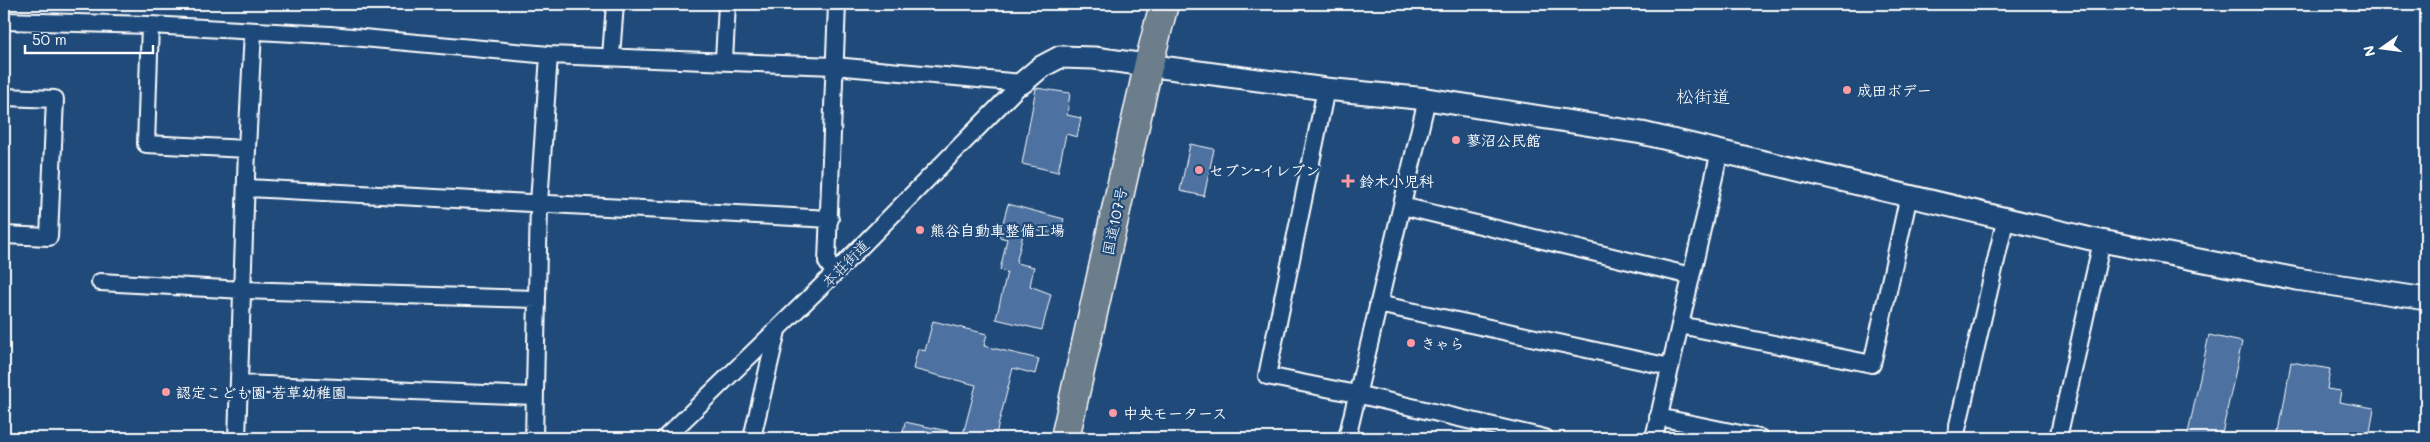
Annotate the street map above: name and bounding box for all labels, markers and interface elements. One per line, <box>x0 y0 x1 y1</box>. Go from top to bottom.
scale bar <box>25 22 152 54</box>
north arrow <box>2358 22 2408 72</box>
text: 50 m <box>32 29 67 49</box>
text: N <box>2358 44 2379 59</box>
place label: 成田ボデー <box>1857 80 1932 100</box>
district label: 松街道 <box>1676 84 1730 108</box>
marker: 成田ボデー <box>1841 84 1853 96</box>
place label: 蓼沼公民館 <box>1466 130 1541 150</box>
marker: 蓼沼公民館 <box>1450 134 1462 146</box>
place label: セブン-イレブン <box>1209 160 1320 180</box>
marker: セブン-イレブン <box>1193 164 1205 176</box>
place label: 鈴木小児科 <box>1359 171 1434 191</box>
marker: 鈴木小児科 <box>1341 174 1355 188</box>
street label: 国道107号 <box>1097 185 1131 257</box>
place label: 熊谷自動車整備工場 <box>930 220 1065 240</box>
marker: 熊谷自動車整備工場 <box>914 224 926 236</box>
street label: 本荘街道 <box>817 235 873 291</box>
place label: きゃら <box>1421 333 1465 353</box>
marker: きゃら <box>1405 337 1417 349</box>
place label: 認定こども園 若草幼稚園 <box>176 382 346 402</box>
marker: 認定こども園 若草幼稚園 <box>160 386 172 398</box>
place label: 中央モータース <box>1123 403 1227 423</box>
marker: 中央モータース <box>1107 407 1119 419</box>

